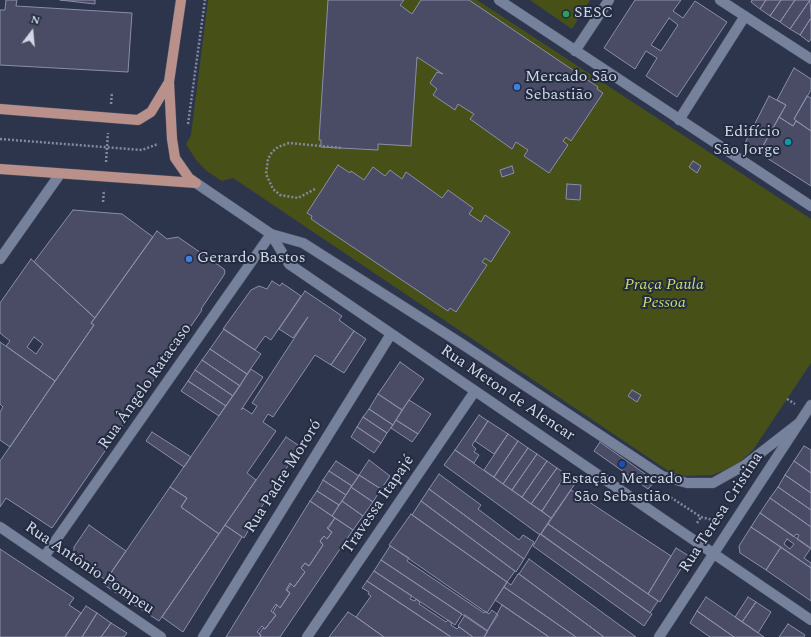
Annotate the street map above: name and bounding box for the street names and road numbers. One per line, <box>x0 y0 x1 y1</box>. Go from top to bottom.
street label: Rua Ângelo Ratacaso <box>95 320 197 454</box>
street label: Rua Meton de Alencar <box>436 342 578 446</box>
street label: Rua Padre Mororó <box>241 417 327 537</box>
street label: Rua Teresa Cristina <box>676 449 768 577</box>
street label: Travessa Itapajé <box>339 452 419 558</box>
street label: Rua Antônio Pompeu <box>21 519 157 619</box>

